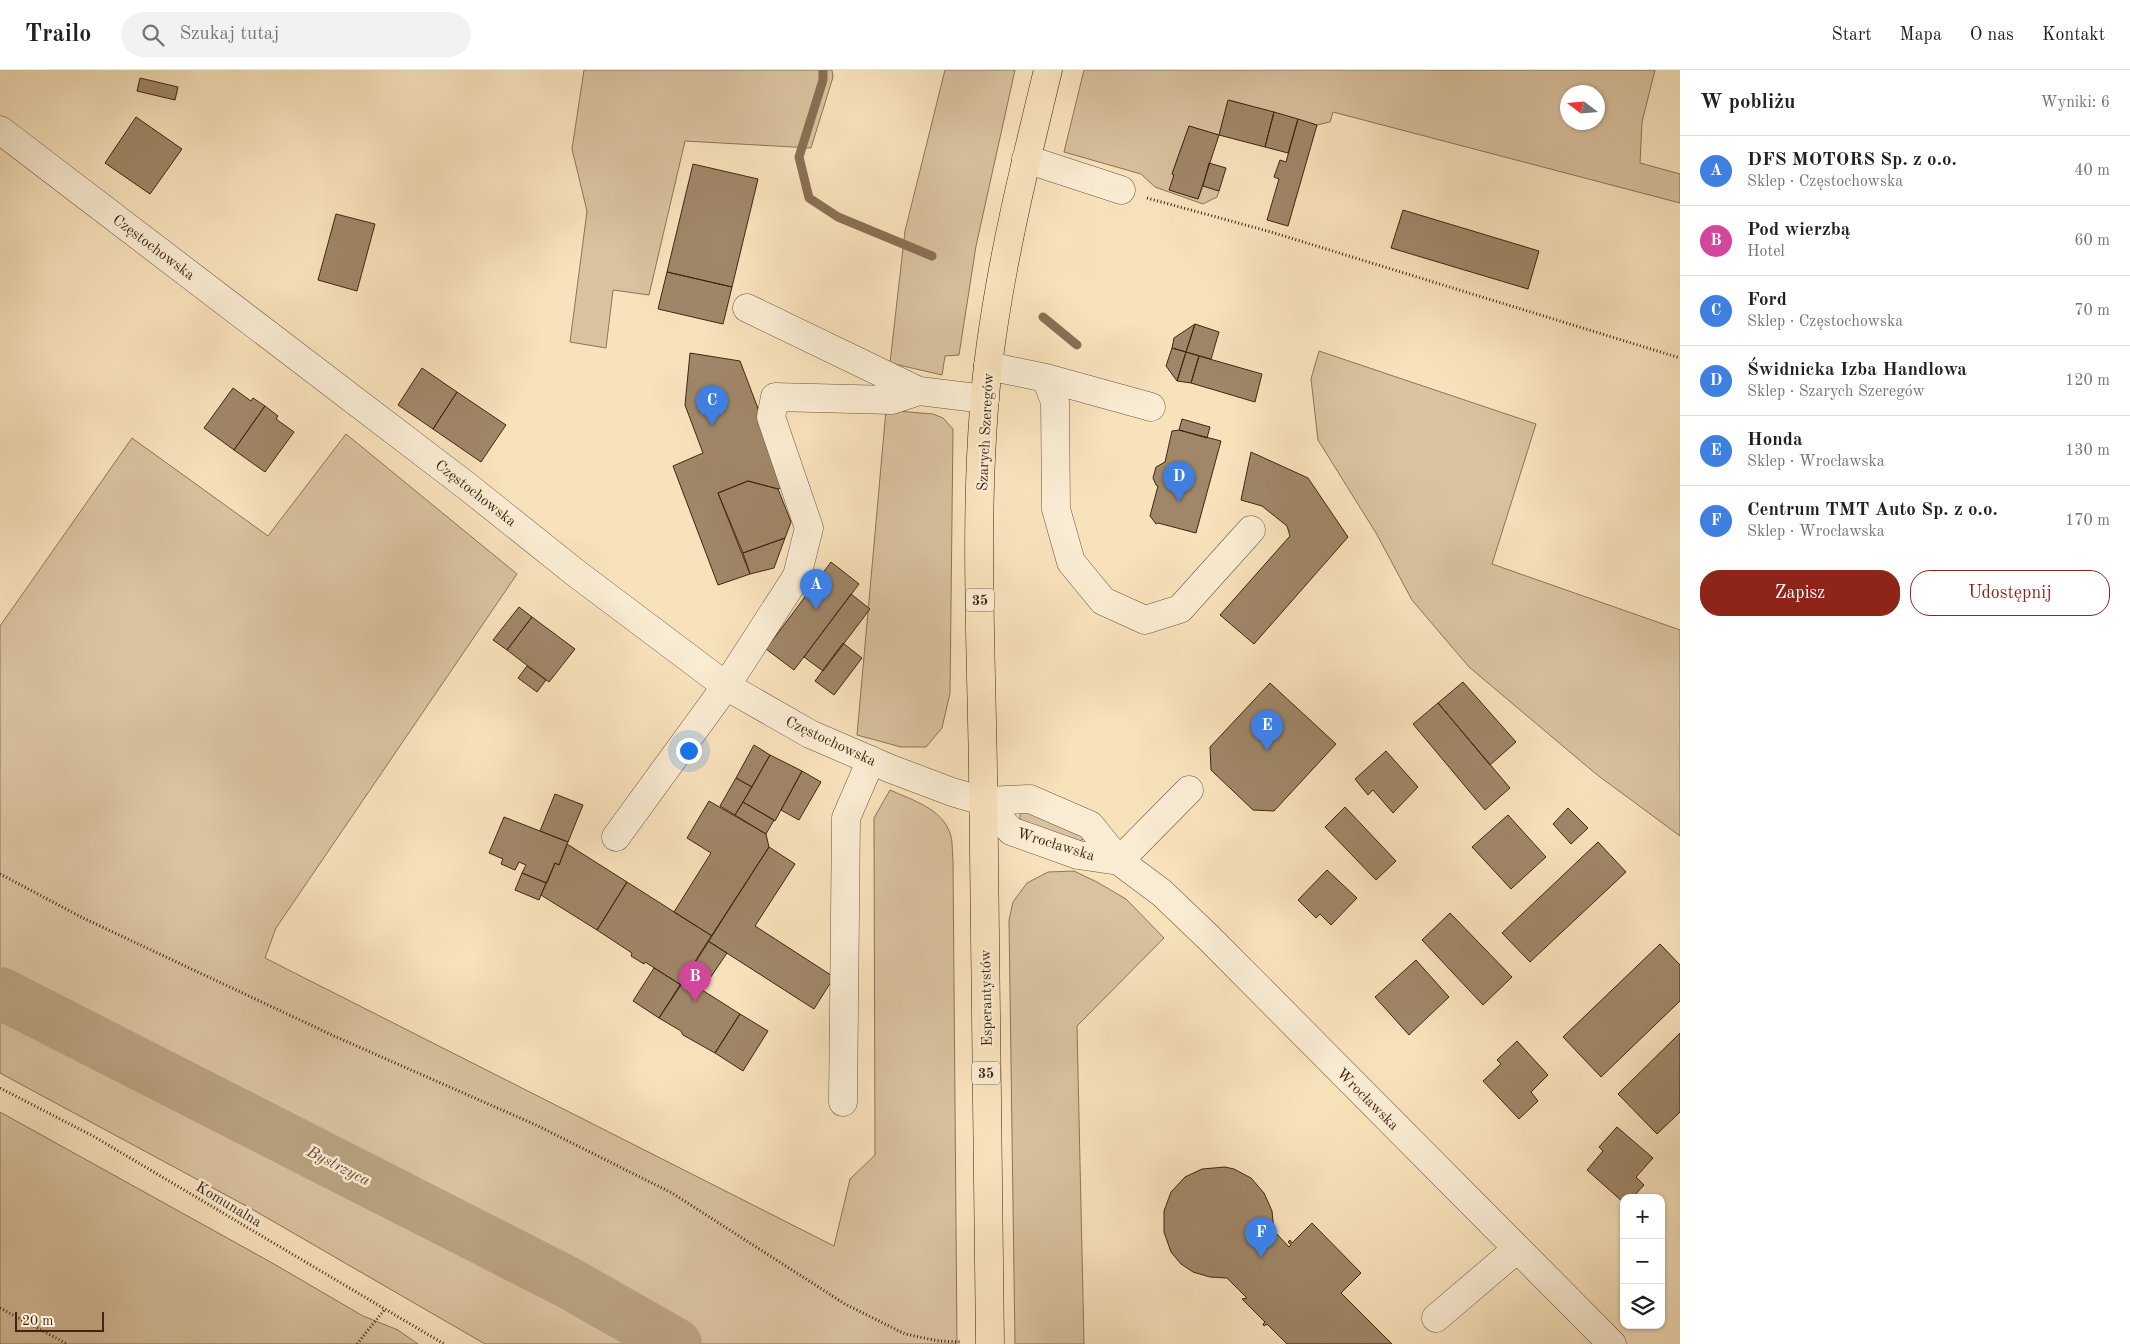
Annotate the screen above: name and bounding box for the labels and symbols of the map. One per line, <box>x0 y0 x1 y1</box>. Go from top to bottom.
north arrow <box>1560 85 1605 130</box>
street label: Częstochowska <box>109 213 197 284</box>
street label: Szarych Szeregów <box>976 372 997 492</box>
pin: C <box>696 385 728 426</box>
street label: Częstochowska <box>432 458 519 531</box>
pin: D <box>1163 461 1195 502</box>
pin: A <box>800 569 832 610</box>
road number: 35 <box>966 588 994 612</box>
pin: E <box>1251 710 1283 751</box>
street label: Częstochowska <box>783 715 878 770</box>
your location <box>676 738 702 764</box>
street label: Wrocławska <box>1015 826 1097 865</box>
street label: Esperantystów <box>979 949 996 1047</box>
pin: B <box>679 961 711 1002</box>
road number: 35 <box>972 1061 1000 1084</box>
street label: Wrocławska <box>1333 1066 1401 1134</box>
water label: Bystrzyca <box>303 1144 373 1190</box>
street label: Komunalna <box>193 1180 264 1231</box>
pin: F <box>1245 1217 1277 1258</box>
scale bar <box>15 1309 104 1332</box>

